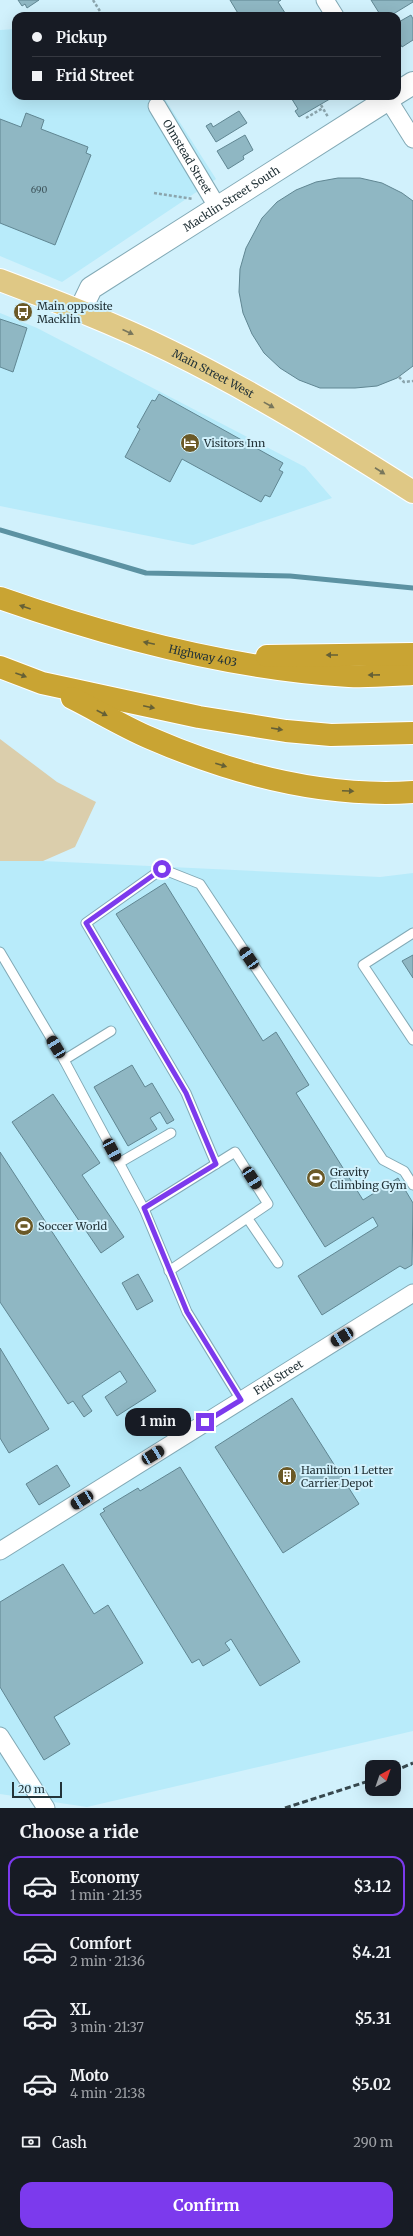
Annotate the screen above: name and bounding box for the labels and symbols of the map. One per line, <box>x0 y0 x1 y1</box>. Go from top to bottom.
street label: Olmstead Street <box>160 117 215 197</box>
street label: Macklin Street South <box>181 162 283 235</box>
house number: 690 <box>31 184 47 195</box>
place label: Main opposite Macklin <box>37 299 113 326</box>
bus stop icon: Main opposite Macklin <box>12 301 34 323</box>
one-way arrow <box>123 329 134 335</box>
street label: Main Street West <box>170 346 257 401</box>
one-way arrow <box>263 401 274 408</box>
hotel icon: Visitors Inn <box>179 432 201 454</box>
place label: Visitors Inn <box>203 436 266 450</box>
one-way arrow <box>375 467 385 475</box>
one-way arrow <box>18 604 30 610</box>
one-way arrow <box>143 639 155 645</box>
street label: Highway 403 <box>167 641 238 669</box>
one-way arrow <box>325 652 338 658</box>
one-way arrow <box>16 672 28 678</box>
one-way arrow <box>368 672 380 679</box>
one-way arrow <box>142 704 155 710</box>
one-way arrow <box>96 710 108 716</box>
one-way arrow <box>271 726 283 732</box>
one-way arrow <box>215 762 227 768</box>
one-way arrow <box>342 787 354 794</box>
route start <box>153 860 171 878</box>
car <box>237 945 261 971</box>
car <box>45 1034 67 1060</box>
car <box>101 1137 123 1163</box>
car <box>240 1165 264 1191</box>
place label: Gravity Climbing Gym <box>330 1165 407 1192</box>
sports icon: Gravity Climbing Gym <box>305 1167 327 1189</box>
sports icon: Soccer World <box>13 1215 35 1237</box>
place label: Soccer World <box>38 1219 107 1233</box>
car <box>329 1326 355 1348</box>
street label: Frid Street <box>251 1356 306 1398</box>
callout: 1 min <box>125 1408 191 1436</box>
route end <box>196 1413 214 1431</box>
car <box>140 1444 166 1466</box>
place label: Hamilton 1 Letter Carrier Depot <box>301 1463 393 1490</box>
building icon: Hamilton 1 Letter Carrier Depot <box>276 1465 298 1487</box>
car <box>69 1489 95 1511</box>
north arrow <box>365 1760 401 1796</box>
scale bar <box>12 1780 62 1799</box>

